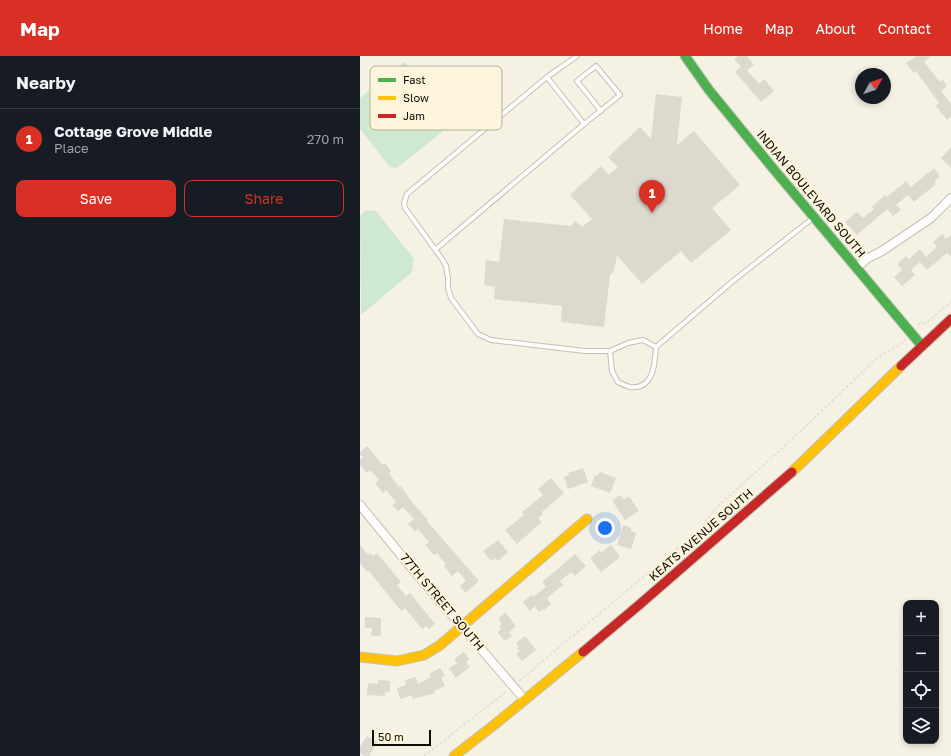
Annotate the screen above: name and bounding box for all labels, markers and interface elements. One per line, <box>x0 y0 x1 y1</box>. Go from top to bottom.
text: Map <box>20 17 60 40</box>
text: Home <box>703 20 743 37</box>
text: Map <box>765 20 793 37</box>
text: About <box>815 20 856 37</box>
text: Contact <box>878 20 931 37</box>
legend <box>370 66 502 130</box>
north arrow <box>855 68 891 104</box>
text: Nearby <box>16 72 76 93</box>
text: Fast <box>403 73 426 86</box>
text: Slow <box>403 91 429 104</box>
text: Jam <box>403 109 425 122</box>
text: Cottage Grove Middle <box>54 122 212 140</box>
street label: INDIAN BOULEVARD SOUTH <box>754 127 869 260</box>
text: 1 <box>26 131 32 147</box>
text: 270 m <box>307 131 344 147</box>
text: Place <box>54 140 89 156</box>
button: Save <box>16 180 176 217</box>
button: Share <box>184 180 344 217</box>
pin: 1 <box>639 180 665 213</box>
street label: KEATS AVENUE SOUTH <box>646 485 756 584</box>
your location <box>595 518 615 538</box>
street label: 77TH STREET SOUTH <box>397 550 488 653</box>
map controls <box>903 600 939 744</box>
button: + <box>903 600 939 636</box>
button: − <box>903 636 939 672</box>
button: locate <box>903 672 939 708</box>
button: layers <box>903 708 939 744</box>
scale bar <box>372 728 431 747</box>
text: 50 m <box>378 730 404 743</box>

